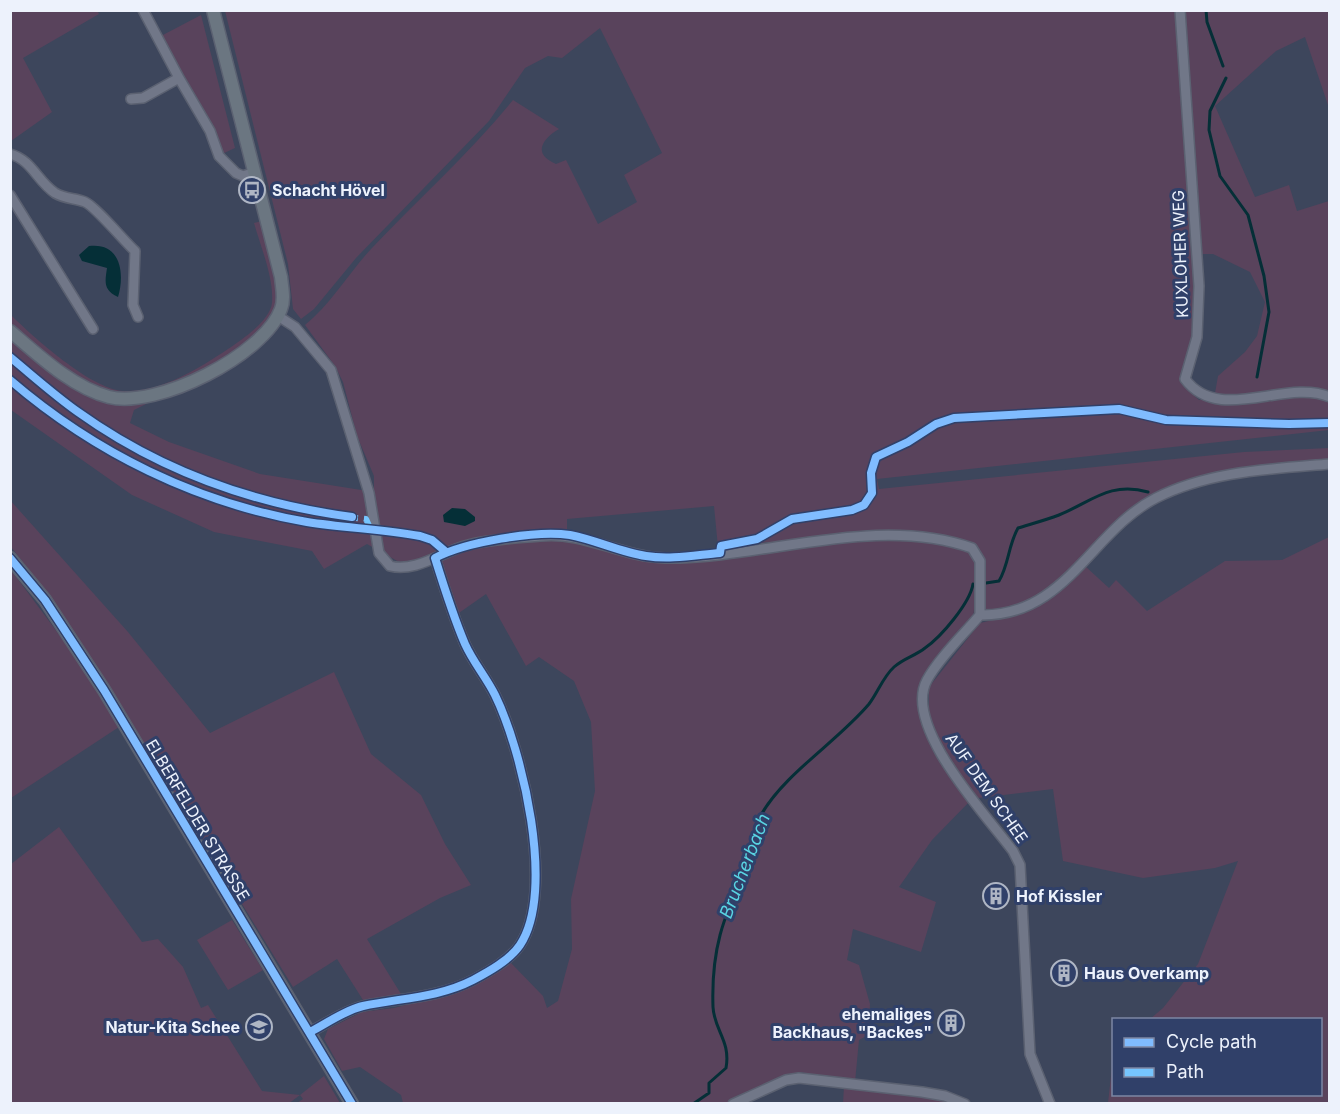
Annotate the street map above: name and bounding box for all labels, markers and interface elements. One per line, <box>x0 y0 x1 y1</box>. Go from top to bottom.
bus stop icon: Schacht Hövel <box>237 175 267 205</box>
place label: Schacht Hövel <box>272 180 385 200</box>
street label: KUXLOHER WEG <box>1168 190 1192 318</box>
street label: AUF DEM SCHEE <box>942 729 1032 847</box>
street label: ELBERFELDER STRASSE <box>142 735 254 905</box>
water label: Brucherbach <box>715 810 774 921</box>
building icon: Hof Kissler <box>981 881 1011 911</box>
place label: Hof Kissler <box>1016 886 1103 906</box>
building icon: Haus Overkamp <box>1049 958 1079 988</box>
place label: Haus Overkamp <box>1084 963 1209 983</box>
place label: ehemaliges Backhaus, "Backes" <box>772 1004 932 1042</box>
building icon: ehemaliges Backhaus, "Backes" <box>936 1008 966 1038</box>
school or university icon: Natur-Kita Schee <box>244 1012 274 1042</box>
place label: Natur-Kita Schee <box>105 1017 240 1037</box>
legend <box>1112 1018 1322 1096</box>
text: Cycle path <box>1166 1031 1257 1052</box>
text: Path <box>1166 1061 1204 1082</box>

